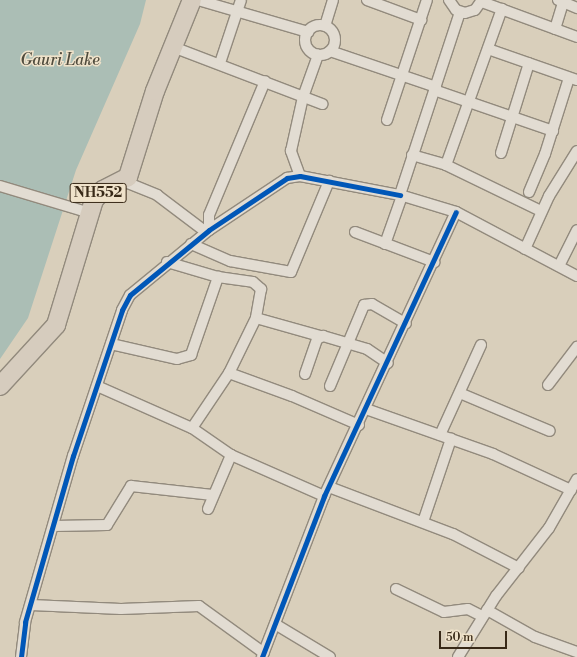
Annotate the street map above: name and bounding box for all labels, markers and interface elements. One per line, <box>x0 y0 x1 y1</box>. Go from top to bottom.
water label: Gauri Lake <box>20 50 100 70</box>
road number: NH552 <box>69 181 127 205</box>
scale bar <box>441 623 509 649</box>
text: 50 m <box>446 630 474 645</box>

